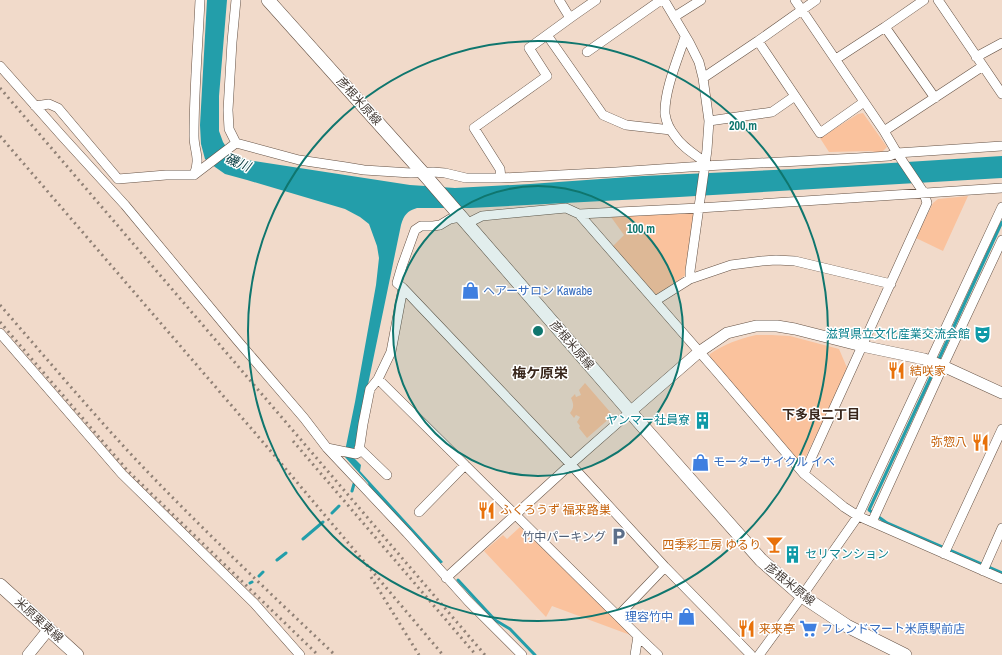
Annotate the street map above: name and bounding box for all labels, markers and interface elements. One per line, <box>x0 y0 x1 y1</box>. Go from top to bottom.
street label: 彦根米原線 <box>333 73 385 129</box>
text: 200 m <box>729 118 757 134</box>
water label: 磯川 <box>223 150 255 176</box>
text: 100 m <box>627 221 655 237</box>
shop icon: ヘアーサロン Kawabe <box>460 281 480 301</box>
place label: ヘアーサロン Kawabe <box>483 283 592 299</box>
street label: 彦根米原線 <box>546 317 598 373</box>
centre of rings <box>531 324 545 338</box>
theatre icon: 滋賀県立文化産業交流会館 <box>973 324 993 344</box>
place label: 滋賀県立文化産業交流会館 <box>826 326 970 342</box>
restaurant icon: 結咲家 <box>887 361 907 381</box>
place label: 結咲家 <box>910 363 946 379</box>
district label: 梅ケ原栄 <box>512 364 568 382</box>
district label: 下多良二丁目 <box>782 406 860 423</box>
building icon: ヤンマー社員寮 <box>693 410 713 430</box>
place label: ヤンマー社員寮 <box>606 412 690 428</box>
restaurant icon: 弥惣八 <box>970 432 990 452</box>
place label: 弥惣八 <box>931 434 967 450</box>
shop icon: モーターサイクル イベ <box>690 452 710 472</box>
place label: モーターサイクル イベ <box>713 454 835 470</box>
restaurant icon: ふくろうず 福来路巣 <box>477 500 497 520</box>
place label: ふくろうず 福来路巣 <box>500 502 611 518</box>
parking icon: 竹中パーキング <box>609 527 629 547</box>
place label: 竹中パーキング <box>522 529 606 545</box>
bar icon: 四季彩工房 ゆるり <box>764 535 784 555</box>
place label: 四季彩工房 ゆるり <box>662 537 761 553</box>
building icon: セリマンション <box>782 544 802 564</box>
place label: セリマンション <box>805 546 889 562</box>
street label: 彦根米原線 <box>762 559 818 609</box>
street label: 米原栗東線 <box>11 594 67 646</box>
shop icon: 理容竹中 <box>676 607 696 627</box>
place label: 理容竹中 <box>625 609 673 625</box>
restaurant icon: 来来亭 <box>736 619 756 639</box>
supermarket icon: フレンドマート米原駅前店 <box>798 619 818 639</box>
place label: 来来亭 <box>759 621 795 637</box>
place label: フレンドマート米原駅前店 <box>821 621 965 637</box>

